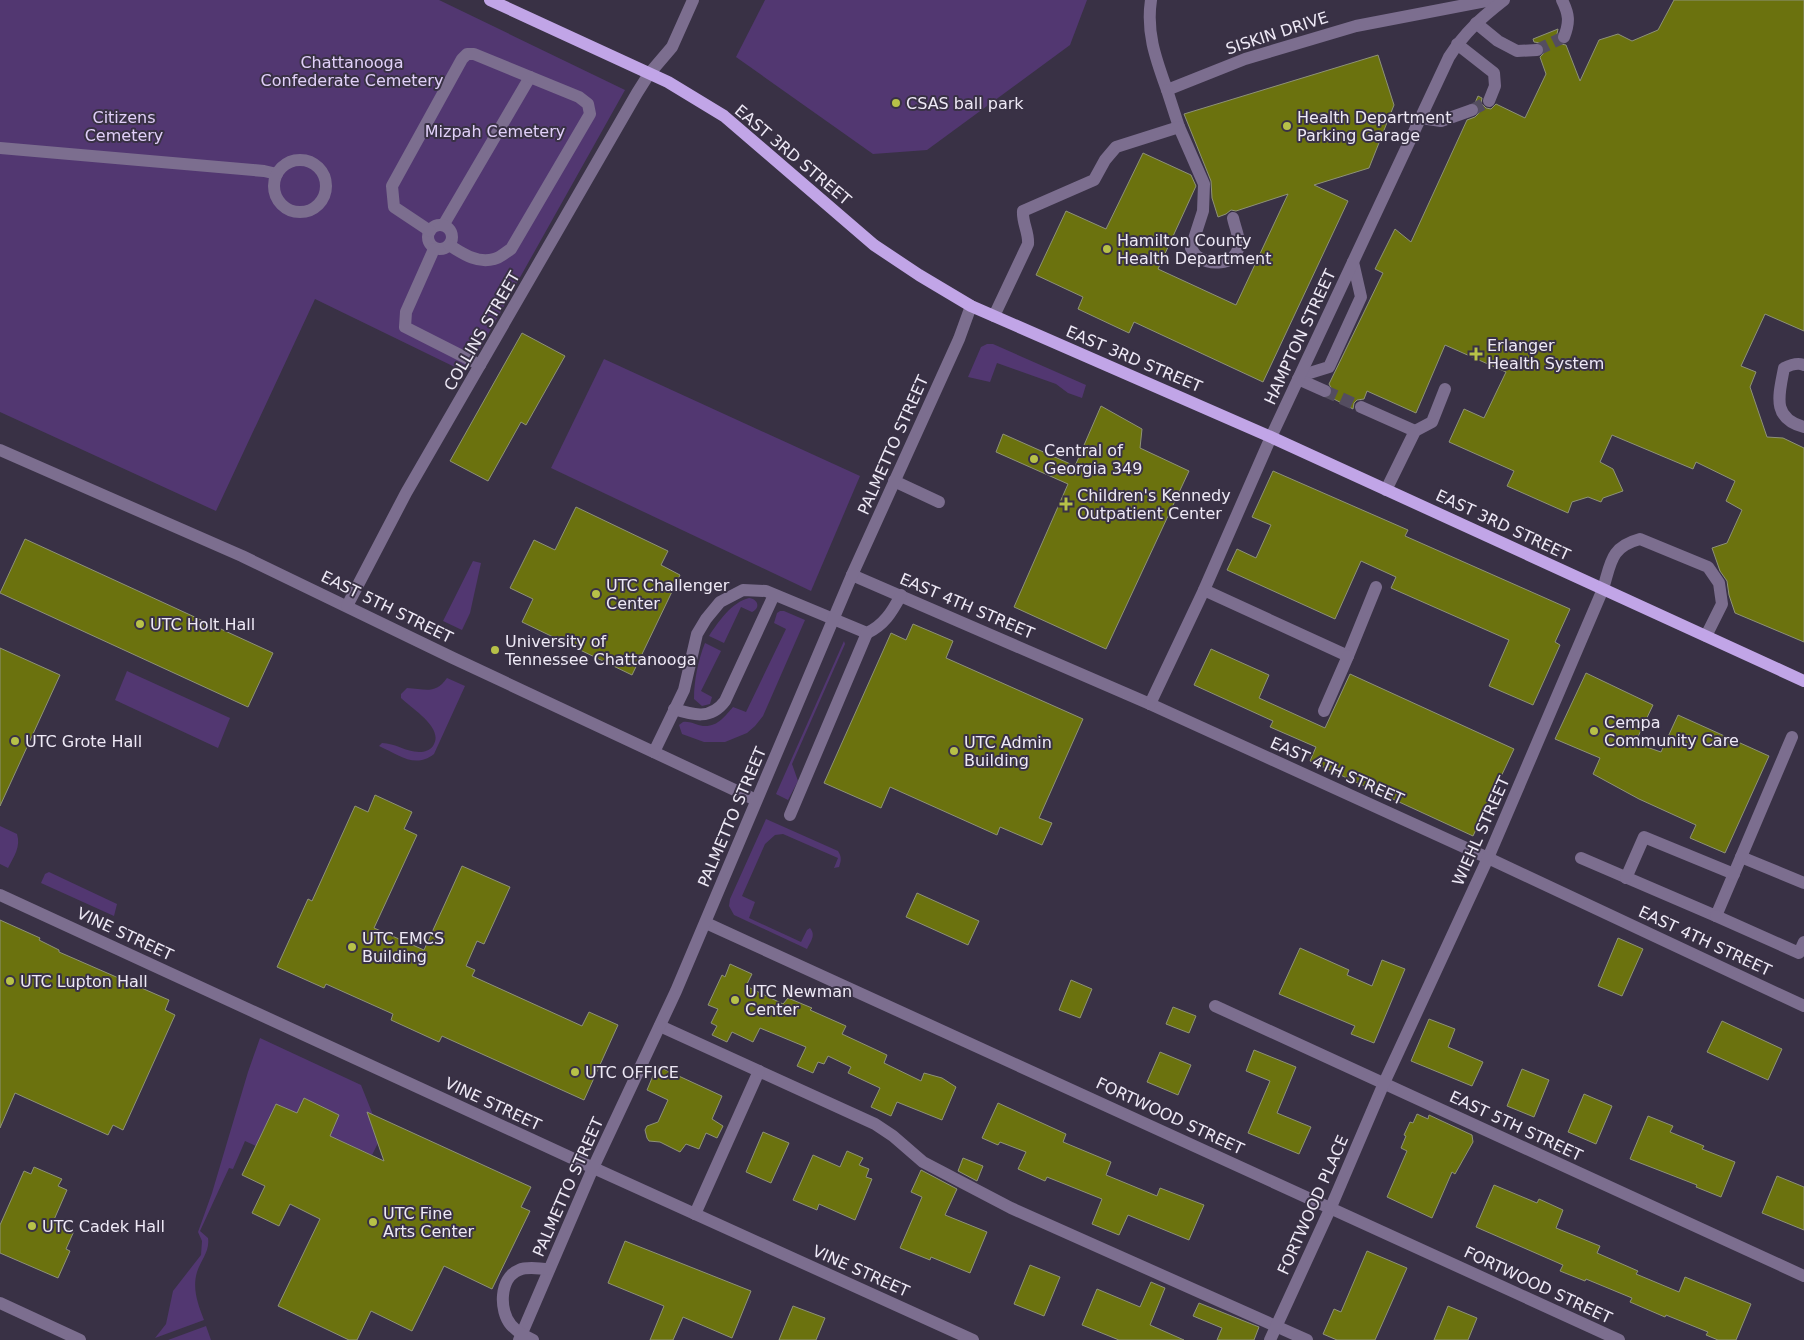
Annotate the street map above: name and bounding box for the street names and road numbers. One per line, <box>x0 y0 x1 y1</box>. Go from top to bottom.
street label: SISKIN DRIVE <box>1223 8 1331 58</box>
street label: EAST 3RD STREET <box>731 101 855 209</box>
street label: HAMPTON STREET <box>1260 266 1340 408</box>
street label: COLLINS STREET <box>440 268 524 394</box>
street label: EAST 3RD STREET <box>1063 322 1205 396</box>
street label: PALMETTO STREET <box>854 372 932 518</box>
street label: EAST 3RD STREET <box>1433 486 1573 565</box>
street label: EAST 5TH STREET <box>318 567 456 647</box>
street label: EAST 4TH STREET <box>897 569 1037 643</box>
street label: EAST 4TH STREET <box>1267 733 1407 809</box>
street label: PALMETTO STREET <box>694 744 770 890</box>
street label: WIEHL STREET <box>1448 773 1514 889</box>
street label: EAST 4TH STREET <box>1636 902 1775 980</box>
street label: VINE STREET <box>74 903 176 965</box>
street label: VINE STREET <box>442 1073 544 1135</box>
street label: FORTWOOD STREET <box>1093 1073 1247 1159</box>
street label: EAST 5TH STREET <box>1447 1087 1586 1165</box>
street label: PALMETTO STREET <box>529 1114 607 1260</box>
street label: FORTWOOD PLACE <box>1274 1132 1352 1278</box>
street label: VINE STREET <box>810 1241 913 1301</box>
street label: FORTWOOD STREET <box>1461 1242 1615 1328</box>

